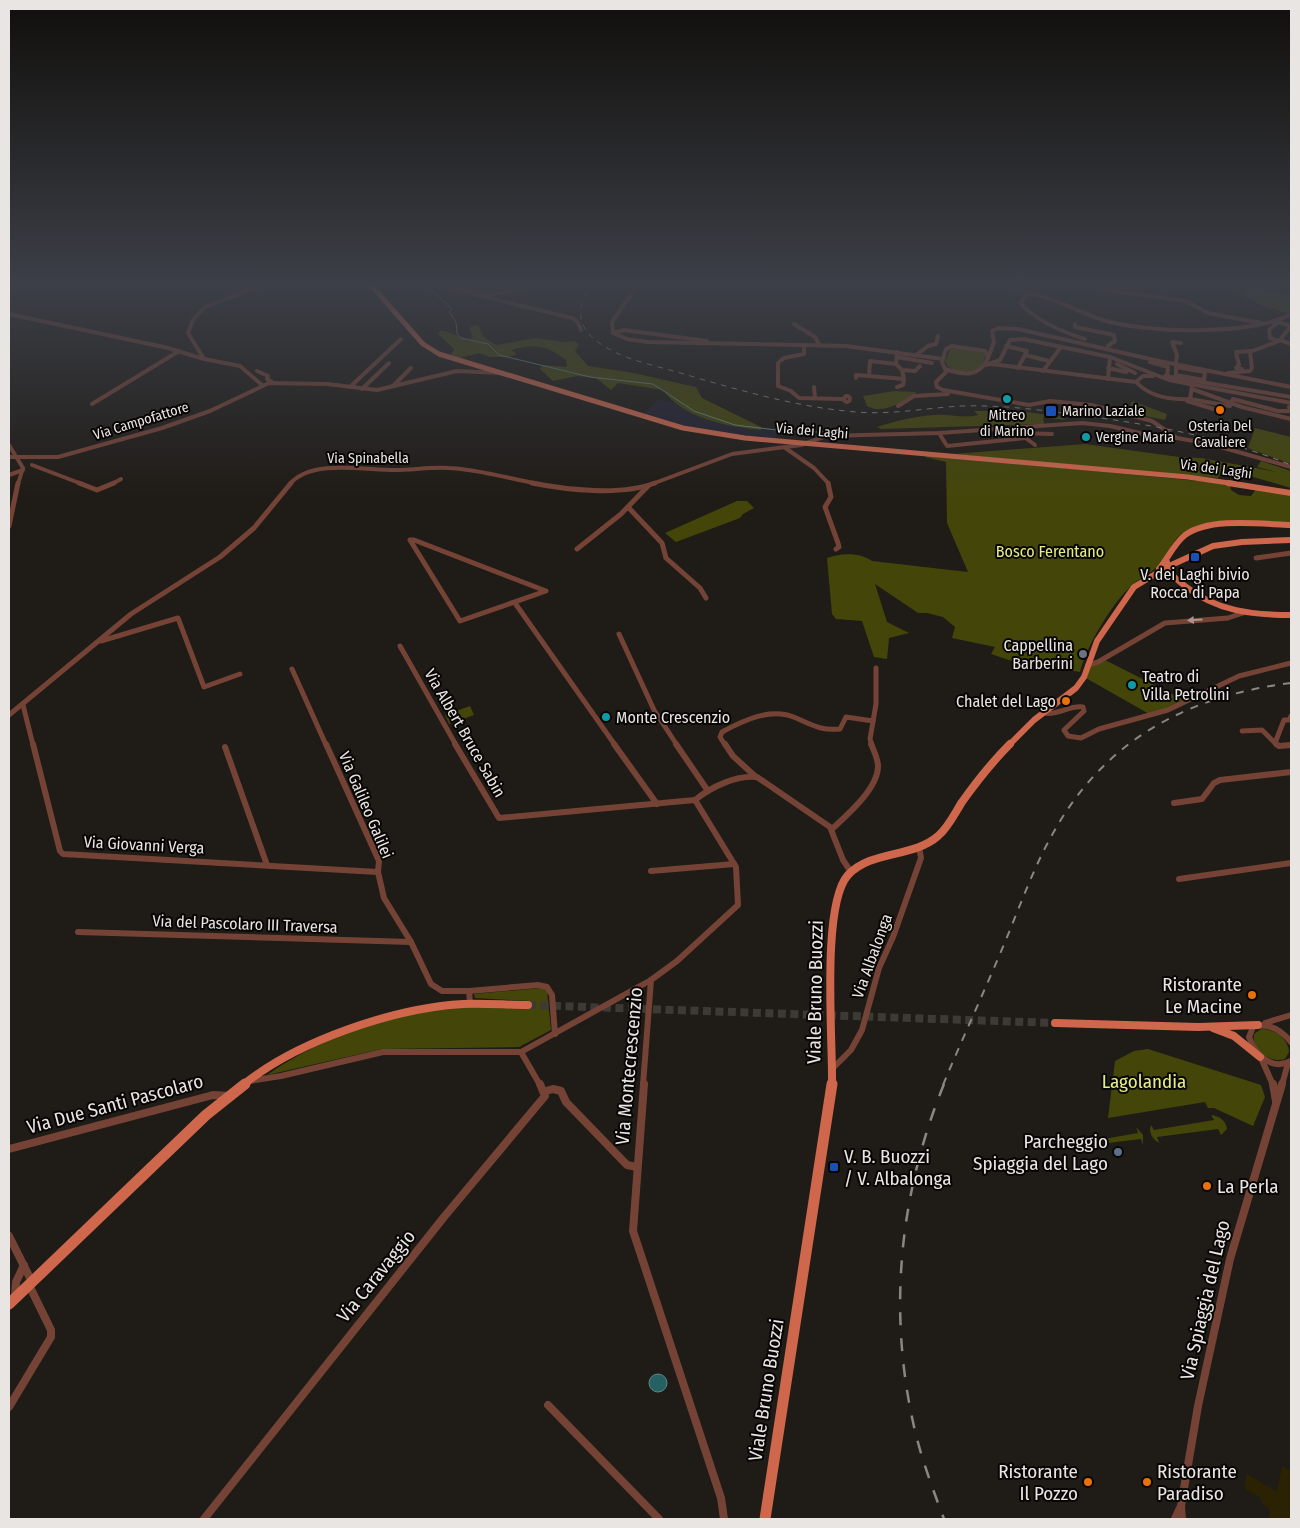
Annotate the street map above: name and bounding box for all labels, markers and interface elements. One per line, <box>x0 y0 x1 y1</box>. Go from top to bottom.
marker: Mitreo di Marino <box>1001 393 1013 405</box>
street label: Via Campofattore <box>91 398 191 444</box>
place label: Marino Laziale <box>1062 403 1145 420</box>
marker: Marino Laziale <box>1044 404 1058 418</box>
marker: Osteria Del Cavaliere <box>1214 404 1226 416</box>
place label: Mitreo di Marino <box>980 407 1034 440</box>
place label: Osteria Del Cavaliere <box>1188 418 1252 451</box>
street label: Via dei Laghi <box>775 419 849 443</box>
place label: Vergine Maria <box>1096 429 1174 446</box>
marker: Vergine Maria <box>1080 431 1092 443</box>
street label: Via Spinabella <box>327 450 409 467</box>
street label: Via dei Laghi <box>1179 456 1253 482</box>
park label: Bosco Ferentano <box>996 542 1104 561</box>
marker: V. dei Laghi bivio Rocca di Papa <box>1189 551 1201 563</box>
place label: V. dei Laghi bivio Rocca di Papa <box>1140 565 1250 602</box>
one-way arrow <box>1187 616 1203 624</box>
place label: Cappellina Barberini <box>1004 636 1073 673</box>
marker: Cappellina Barberini <box>1077 648 1089 660</box>
street label: Via Albert Bruce Sabin <box>421 665 509 801</box>
place label: Teatro di Villa Petrolini <box>1142 667 1229 704</box>
marker: Teatro di Villa Petrolini <box>1126 679 1138 691</box>
place label: Chalet del Lago <box>956 692 1056 711</box>
marker: Chalet del Lago <box>1060 695 1072 707</box>
place label: Monte Crescenzio <box>616 708 730 727</box>
marker: Monte Crescenzio <box>600 711 612 723</box>
street label: Via Galileo Galilei <box>335 749 397 861</box>
street label: Via Giovanni Verga <box>83 832 205 858</box>
street label: Via del Pascolaro III Traversa <box>152 911 338 937</box>
street label: Via Albalonga <box>848 911 896 1001</box>
street label: Viale Bruno Buozzi <box>802 920 828 1064</box>
place label: Ristorante Le Macine <box>1162 973 1242 1018</box>
street label: Via Montecrescenzio <box>611 986 647 1146</box>
marker: Ristorante Le Macine <box>1246 989 1258 1001</box>
street label: Via Due Santi Pascolaro <box>24 1069 206 1139</box>
park label: Lagolandia <box>1102 1070 1186 1093</box>
place label: Parcheggio Spiaggia del Lago <box>973 1130 1108 1175</box>
place label: V. B. Buozzi / V. Albalonga <box>844 1145 951 1190</box>
marker: Parcheggio Spiaggia del Lago <box>1112 1146 1124 1158</box>
marker: V. B. Buozzi / V. Albalonga <box>828 1161 840 1173</box>
place label: La Perla <box>1217 1175 1279 1198</box>
marker: La Perla <box>1201 1180 1213 1192</box>
street label: Via Spiaggia del Lago <box>1175 1218 1235 1382</box>
street label: Via Caravaggio <box>332 1225 420 1327</box>
street label: Viale Bruno Buozzi <box>743 1317 789 1463</box>
place label: Ristorante Il Pozzo <box>998 1460 1078 1505</box>
place label: Ristorante Paradiso <box>1157 1460 1237 1505</box>
marker: Ristorante Il Pozzo <box>1082 1476 1094 1488</box>
marker: Ristorante Paradiso <box>1141 1476 1153 1488</box>

